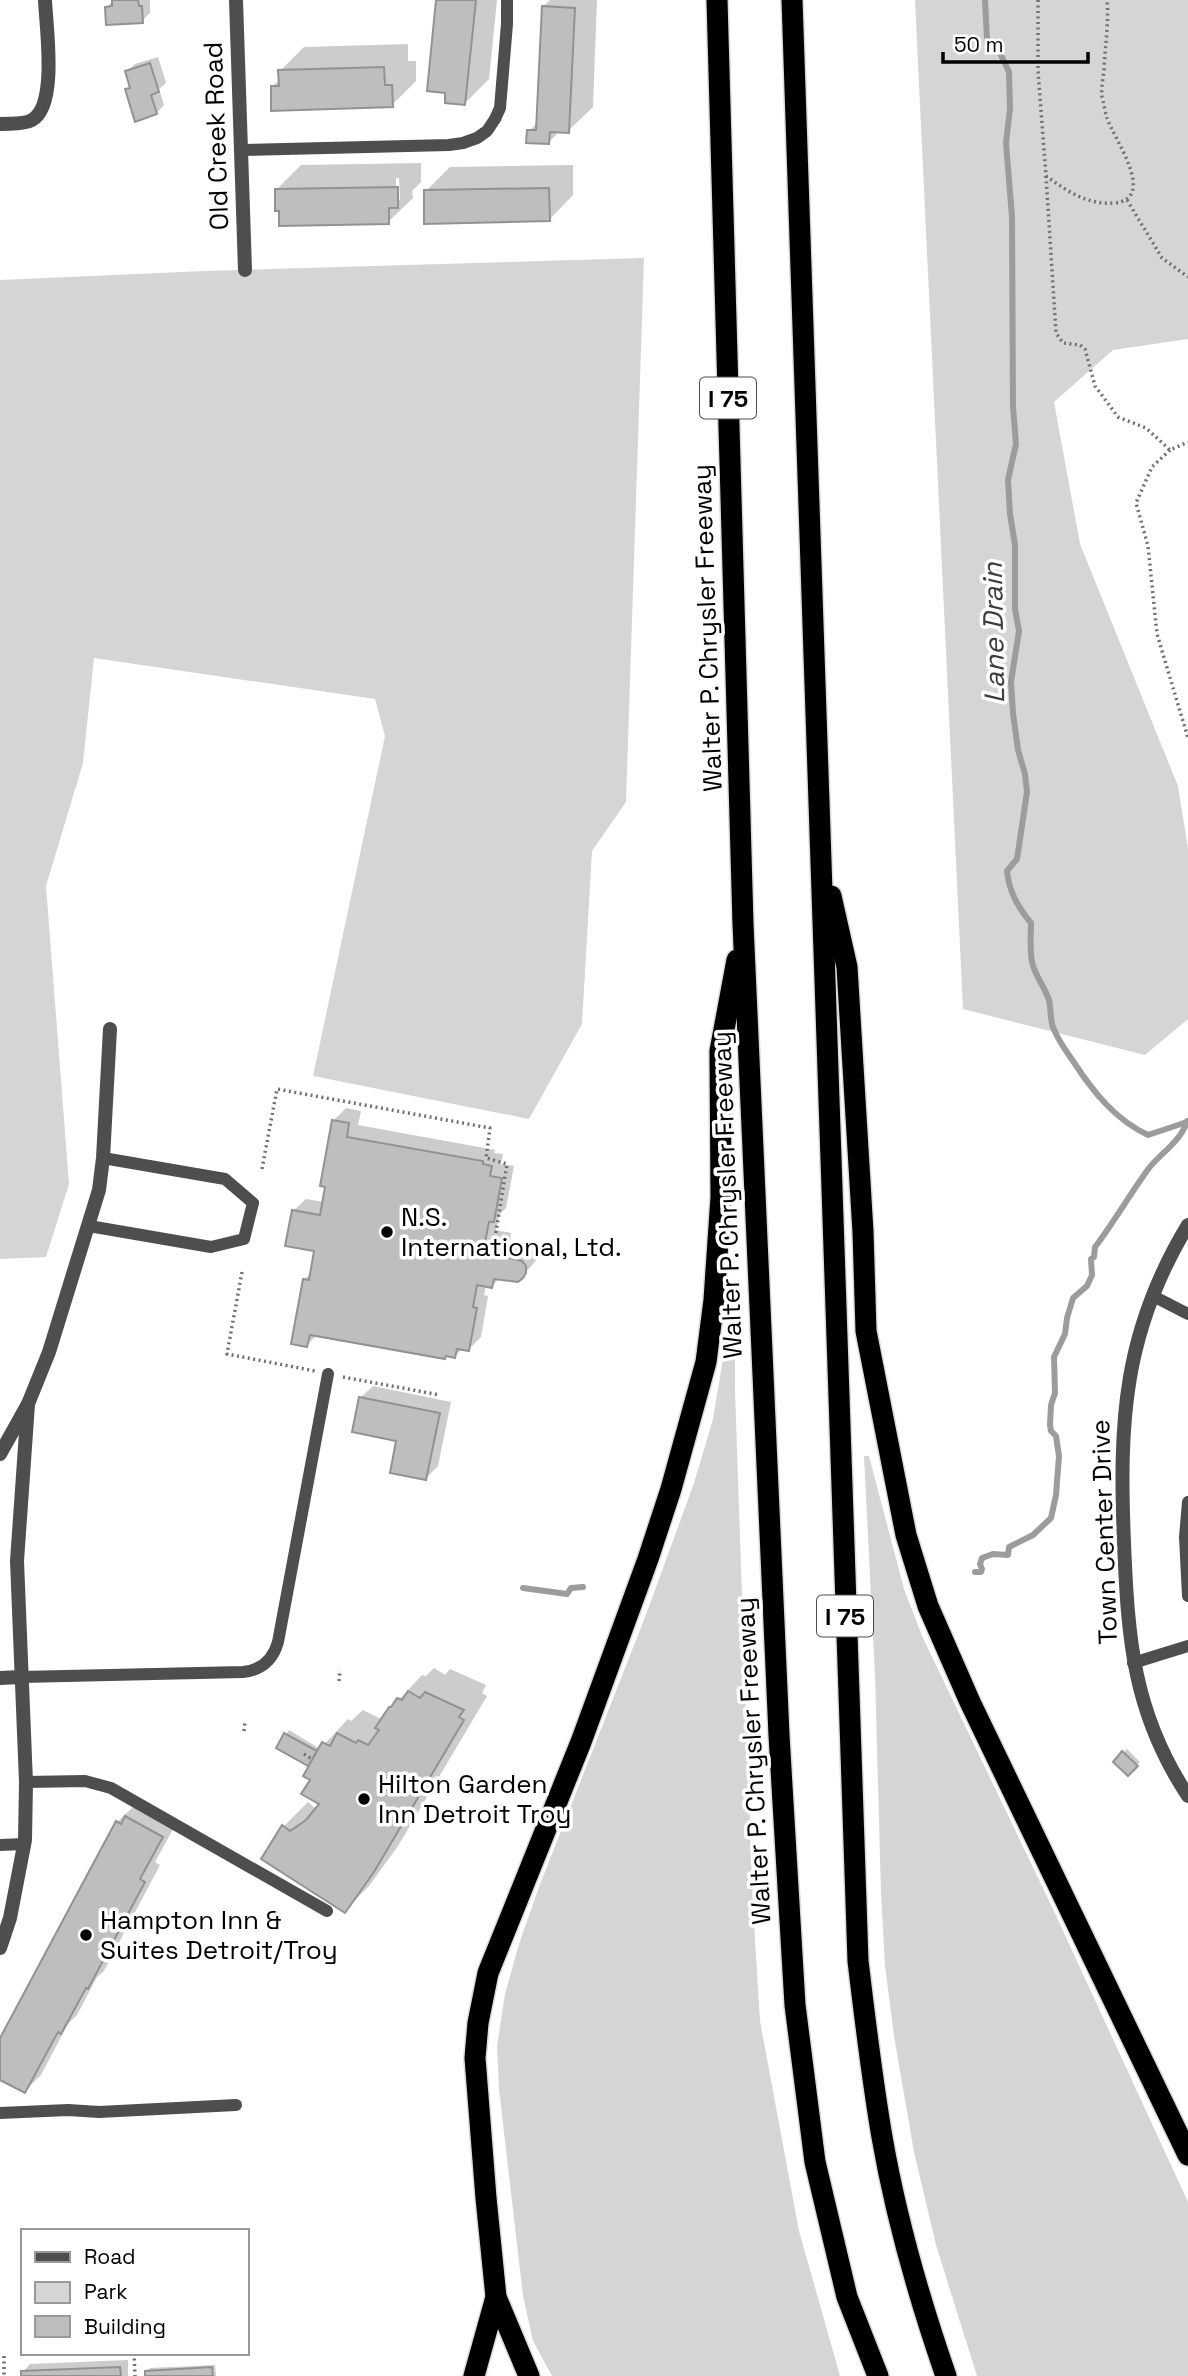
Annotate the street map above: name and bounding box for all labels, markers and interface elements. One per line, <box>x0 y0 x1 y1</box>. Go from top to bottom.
scale bar <box>943 21 1088 65</box>
text: 50 m <box>954 31 1004 58</box>
street label: Old Creek Road <box>196 41 236 231</box>
road number: I 75 <box>700 377 756 418</box>
street label: Walter P. Chrysler Freeway <box>684 464 730 792</box>
water label: Lane Drain <box>974 561 1012 704</box>
street label: Walter P. Chrysler Freeway <box>704 1031 750 1359</box>
place label: N.S. International, Ltd. <box>401 1200 622 1264</box>
marker: N.S. International, Ltd. <box>379 1224 395 1240</box>
street label: Town Center Drive <box>1083 1419 1125 1645</box>
street label: Walter P. Chrysler Freeway <box>727 1596 779 1926</box>
road number: I 75 <box>817 1596 873 1636</box>
place label: Hilton Garden Inn Detroit Troy <box>378 1767 571 1831</box>
marker: Hilton Garden Inn Detroit Troy <box>356 1791 372 1807</box>
place label: Hampton Inn & Suites Detroit/Troy <box>100 1903 338 1967</box>
marker: Hampton Inn & Suites Detroit/Troy <box>78 1927 94 1943</box>
legend <box>21 2229 248 2355</box>
text: Road <box>84 2243 136 2270</box>
text: Park <box>84 2278 128 2305</box>
text: Building <box>84 2313 166 2340</box>

